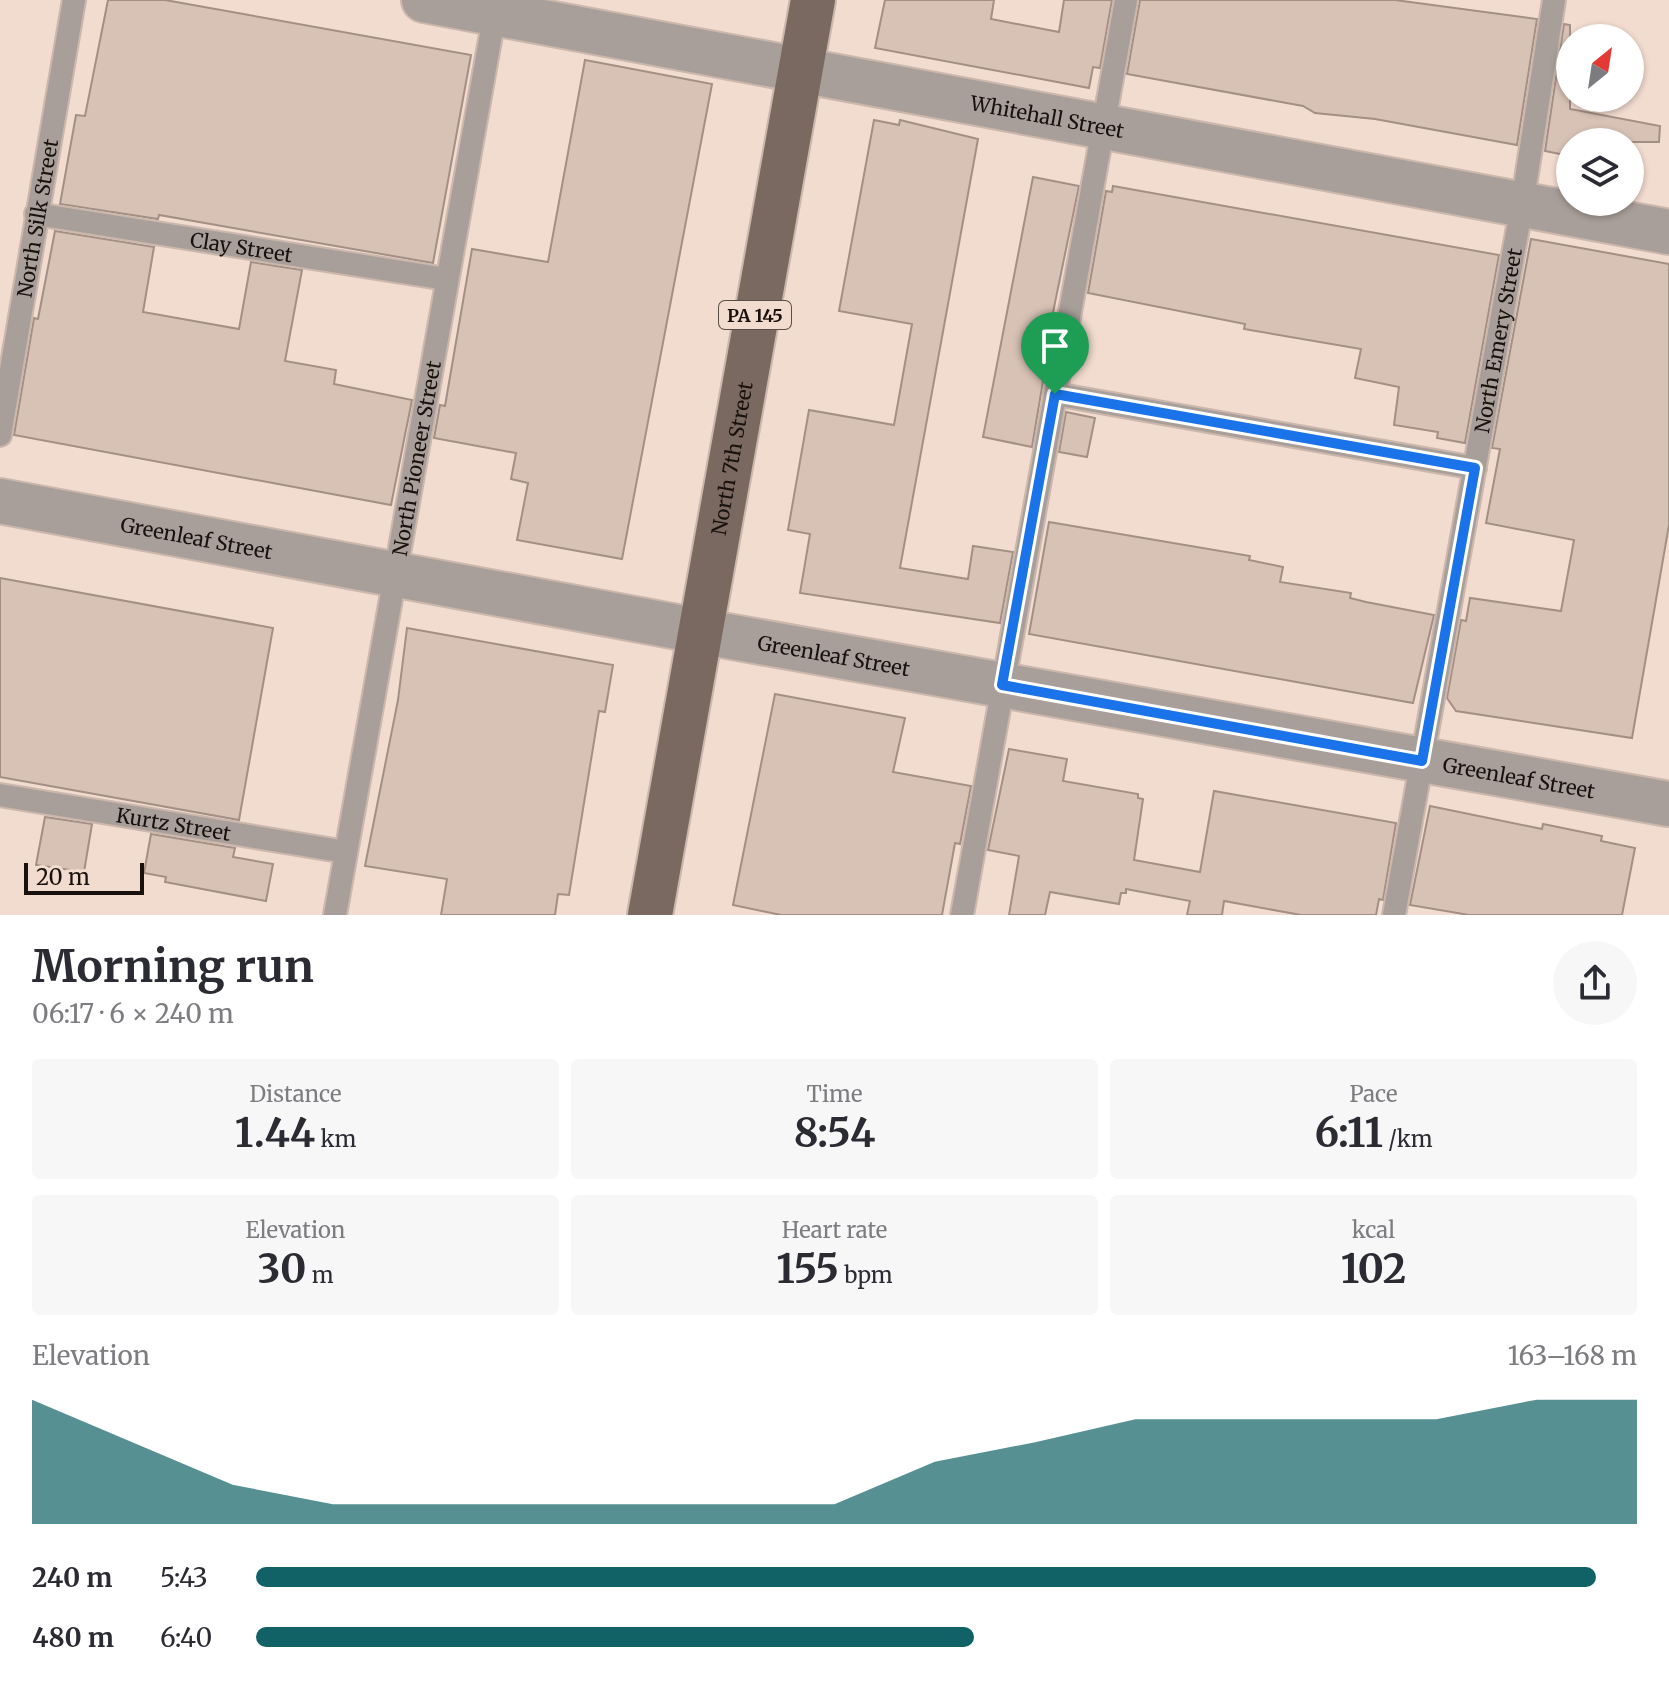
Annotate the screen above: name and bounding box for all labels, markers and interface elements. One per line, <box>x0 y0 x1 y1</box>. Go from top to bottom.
north arrow <box>1556 24 1644 112</box>
map controls <box>1556 24 1644 216</box>
street label: Whitehall Street <box>967 89 1126 143</box>
button: layers <box>1556 128 1644 216</box>
street label: North Silk Street <box>11 137 63 299</box>
street label: Clay Street <box>188 226 295 267</box>
street label: North Emery Street <box>1469 246 1527 435</box>
road number: PA 145 <box>719 301 791 329</box>
pin <box>1021 312 1089 394</box>
icon: arrive <box>1033 324 1077 368</box>
street label: North Pioneer Street <box>386 358 446 558</box>
street label: North 7th Street <box>705 379 757 537</box>
street label: Greenleaf Street <box>119 511 275 564</box>
street label: Greenleaf Street <box>756 629 912 681</box>
street label: Greenleaf Street <box>1441 751 1597 803</box>
street label: Kurtz Street <box>114 802 233 845</box>
scale bar <box>24 859 144 895</box>
text: 20 m <box>36 863 90 891</box>
text: Morning run <box>32 939 314 994</box>
button: share <box>1553 941 1637 1025</box>
text: 06:17 · 6 × 240 m <box>32 997 234 1030</box>
text: Distance <box>250 1080 341 1108</box>
text: Time <box>807 1080 862 1108</box>
text: Pace <box>1349 1080 1398 1108</box>
text: 1.44 <box>235 1108 315 1158</box>
text: 8:54 <box>794 1108 875 1158</box>
text: 6:11 <box>1314 1108 1383 1158</box>
text: km <box>315 1125 356 1153</box>
text: /km <box>1383 1125 1433 1153</box>
text: Elevation <box>246 1216 345 1244</box>
text: Heart rate <box>782 1216 887 1244</box>
text: kcal <box>1352 1216 1395 1244</box>
text: 30 <box>257 1244 306 1294</box>
text: 155 <box>776 1244 839 1294</box>
text: 102 <box>1341 1244 1406 1294</box>
text: m <box>306 1261 334 1289</box>
text: bpm <box>839 1261 893 1289</box>
text: Elevation <box>32 1339 150 1372</box>
text: 163–168 m <box>1508 1339 1637 1372</box>
text: 240 m <box>32 1561 113 1594</box>
text: 5:43 <box>160 1561 208 1594</box>
text: 480 m <box>32 1621 114 1654</box>
text: 6:40 <box>160 1621 212 1654</box>

